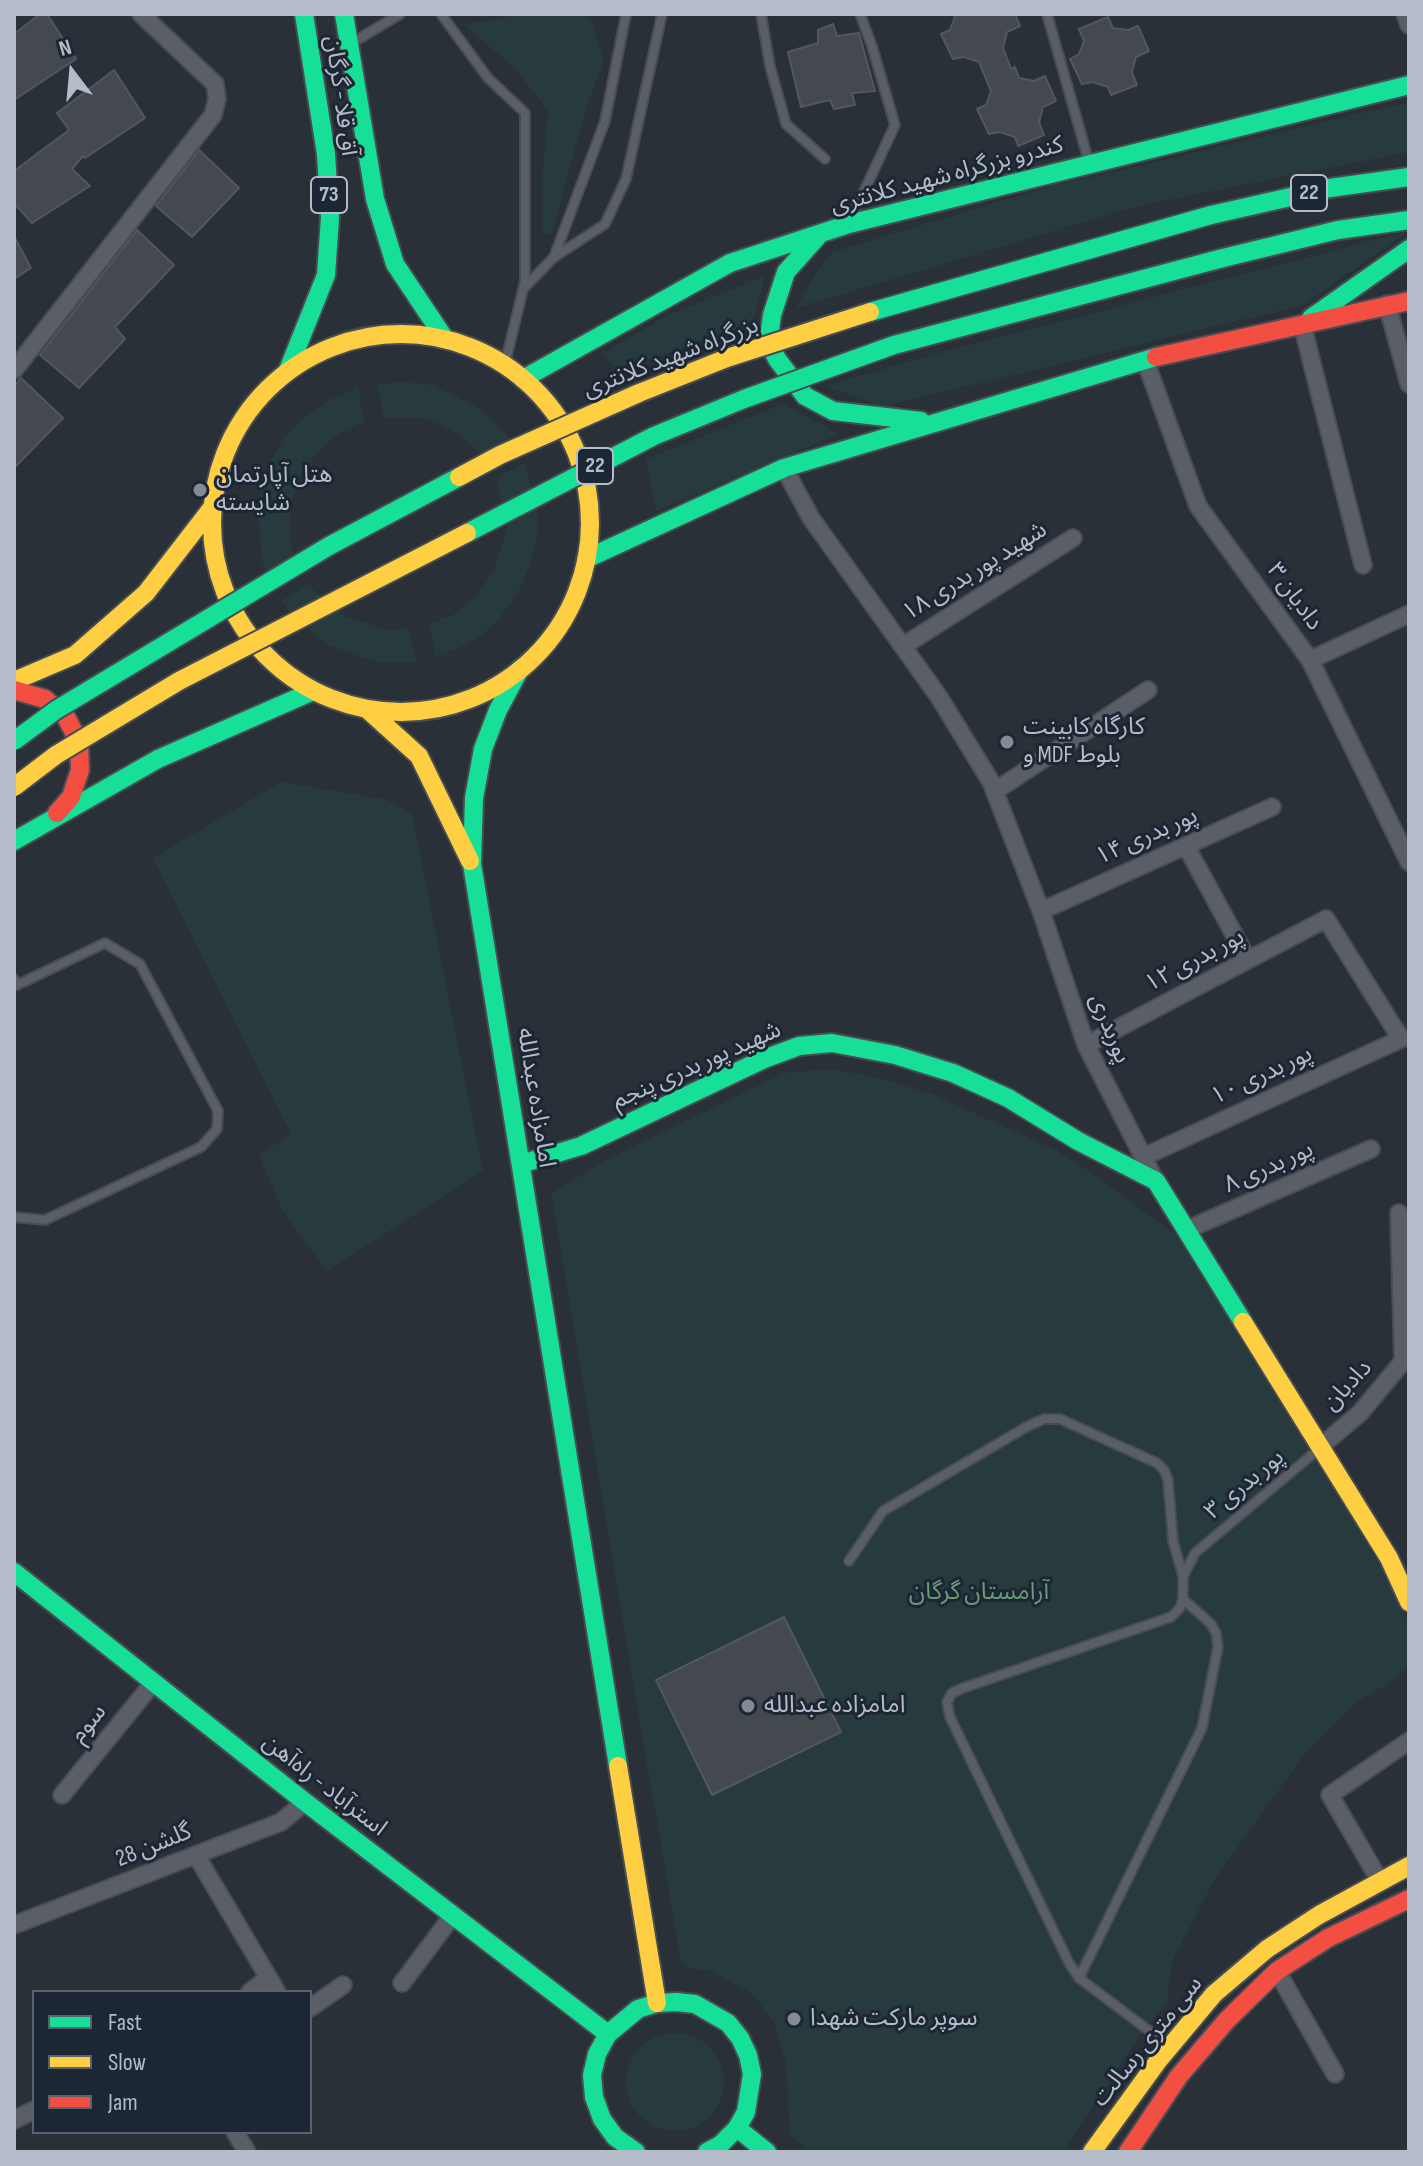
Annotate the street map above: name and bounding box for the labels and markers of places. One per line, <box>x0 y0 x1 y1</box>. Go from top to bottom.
place label: هتل آپارتمان شایسته <box>216 462 332 518</box>
marker: هتل آپارتمان شایسته <box>191 481 209 499</box>
place label: کارگاه کابینت و MDF بلوط <box>1023 714 1145 770</box>
marker: کارگاه کابینت و MDF بلوط <box>998 733 1016 751</box>
place label: امامزاده عبدالله <box>764 1692 905 1720</box>
marker: امامزاده عبدالله <box>739 1697 757 1715</box>
place label: سوپر مارکت شهدا <box>810 2005 977 2033</box>
marker: سوپر مارکت شهدا <box>785 2010 803 2028</box>

